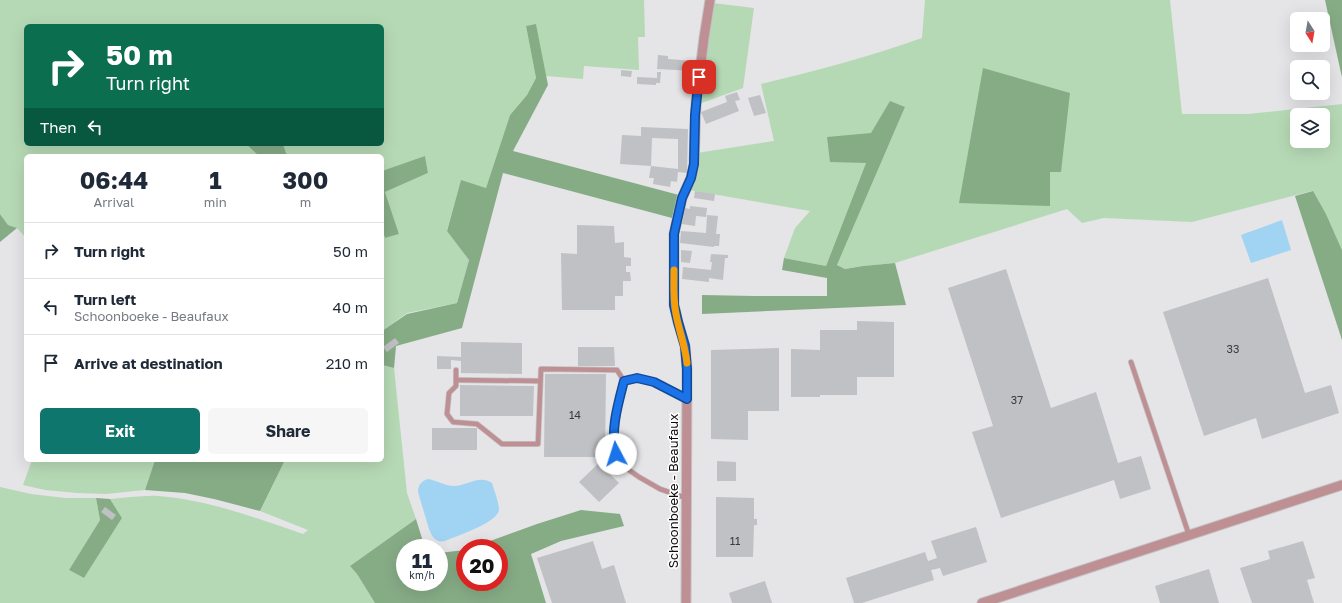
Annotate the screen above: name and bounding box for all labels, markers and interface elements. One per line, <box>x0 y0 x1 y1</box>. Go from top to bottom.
north arrow <box>1290 12 1330 52</box>
map controls <box>1290 12 1330 148</box>
text: 50 m <box>106 38 173 71</box>
icon: right <box>40 40 92 92</box>
pin <box>682 60 716 94</box>
button: search <box>1290 60 1330 100</box>
icon: arrive <box>688 66 710 88</box>
text: Turn right <box>106 72 190 94</box>
button: layers <box>1290 108 1330 148</box>
icon: left <box>84 116 106 138</box>
text: Then <box>40 118 76 136</box>
text: 06:44 <box>80 165 148 194</box>
text: 1 <box>209 165 222 194</box>
text: 300 <box>282 165 328 194</box>
text: Arrival <box>94 194 134 210</box>
text: min <box>204 194 227 210</box>
text: m <box>300 194 311 210</box>
icon: right <box>40 240 62 262</box>
text: Turn right <box>74 242 145 260</box>
text: 50 m <box>333 242 368 260</box>
text: Turn left <box>74 290 136 308</box>
icon: left <box>40 296 62 318</box>
text: 40 m <box>333 298 368 316</box>
text: Schoonboeke - Beaufaux <box>74 308 229 324</box>
house number: 33 <box>1227 342 1239 355</box>
icon: arrive <box>40 352 62 374</box>
text: Arrive at destination <box>74 354 223 372</box>
text: 210 m <box>326 354 368 372</box>
house number: 37 <box>1011 393 1023 406</box>
button: Exit <box>40 408 200 454</box>
button: Share <box>208 408 368 454</box>
house number: 14 <box>569 408 581 421</box>
street label: Schoonboeke - Beaufaux <box>665 414 681 568</box>
position arrow <box>595 433 637 475</box>
house number: 11 <box>730 534 740 547</box>
speed limit sign: 20 <box>456 539 508 591</box>
text: 11 <box>412 548 432 572</box>
text: km/h <box>409 569 435 581</box>

